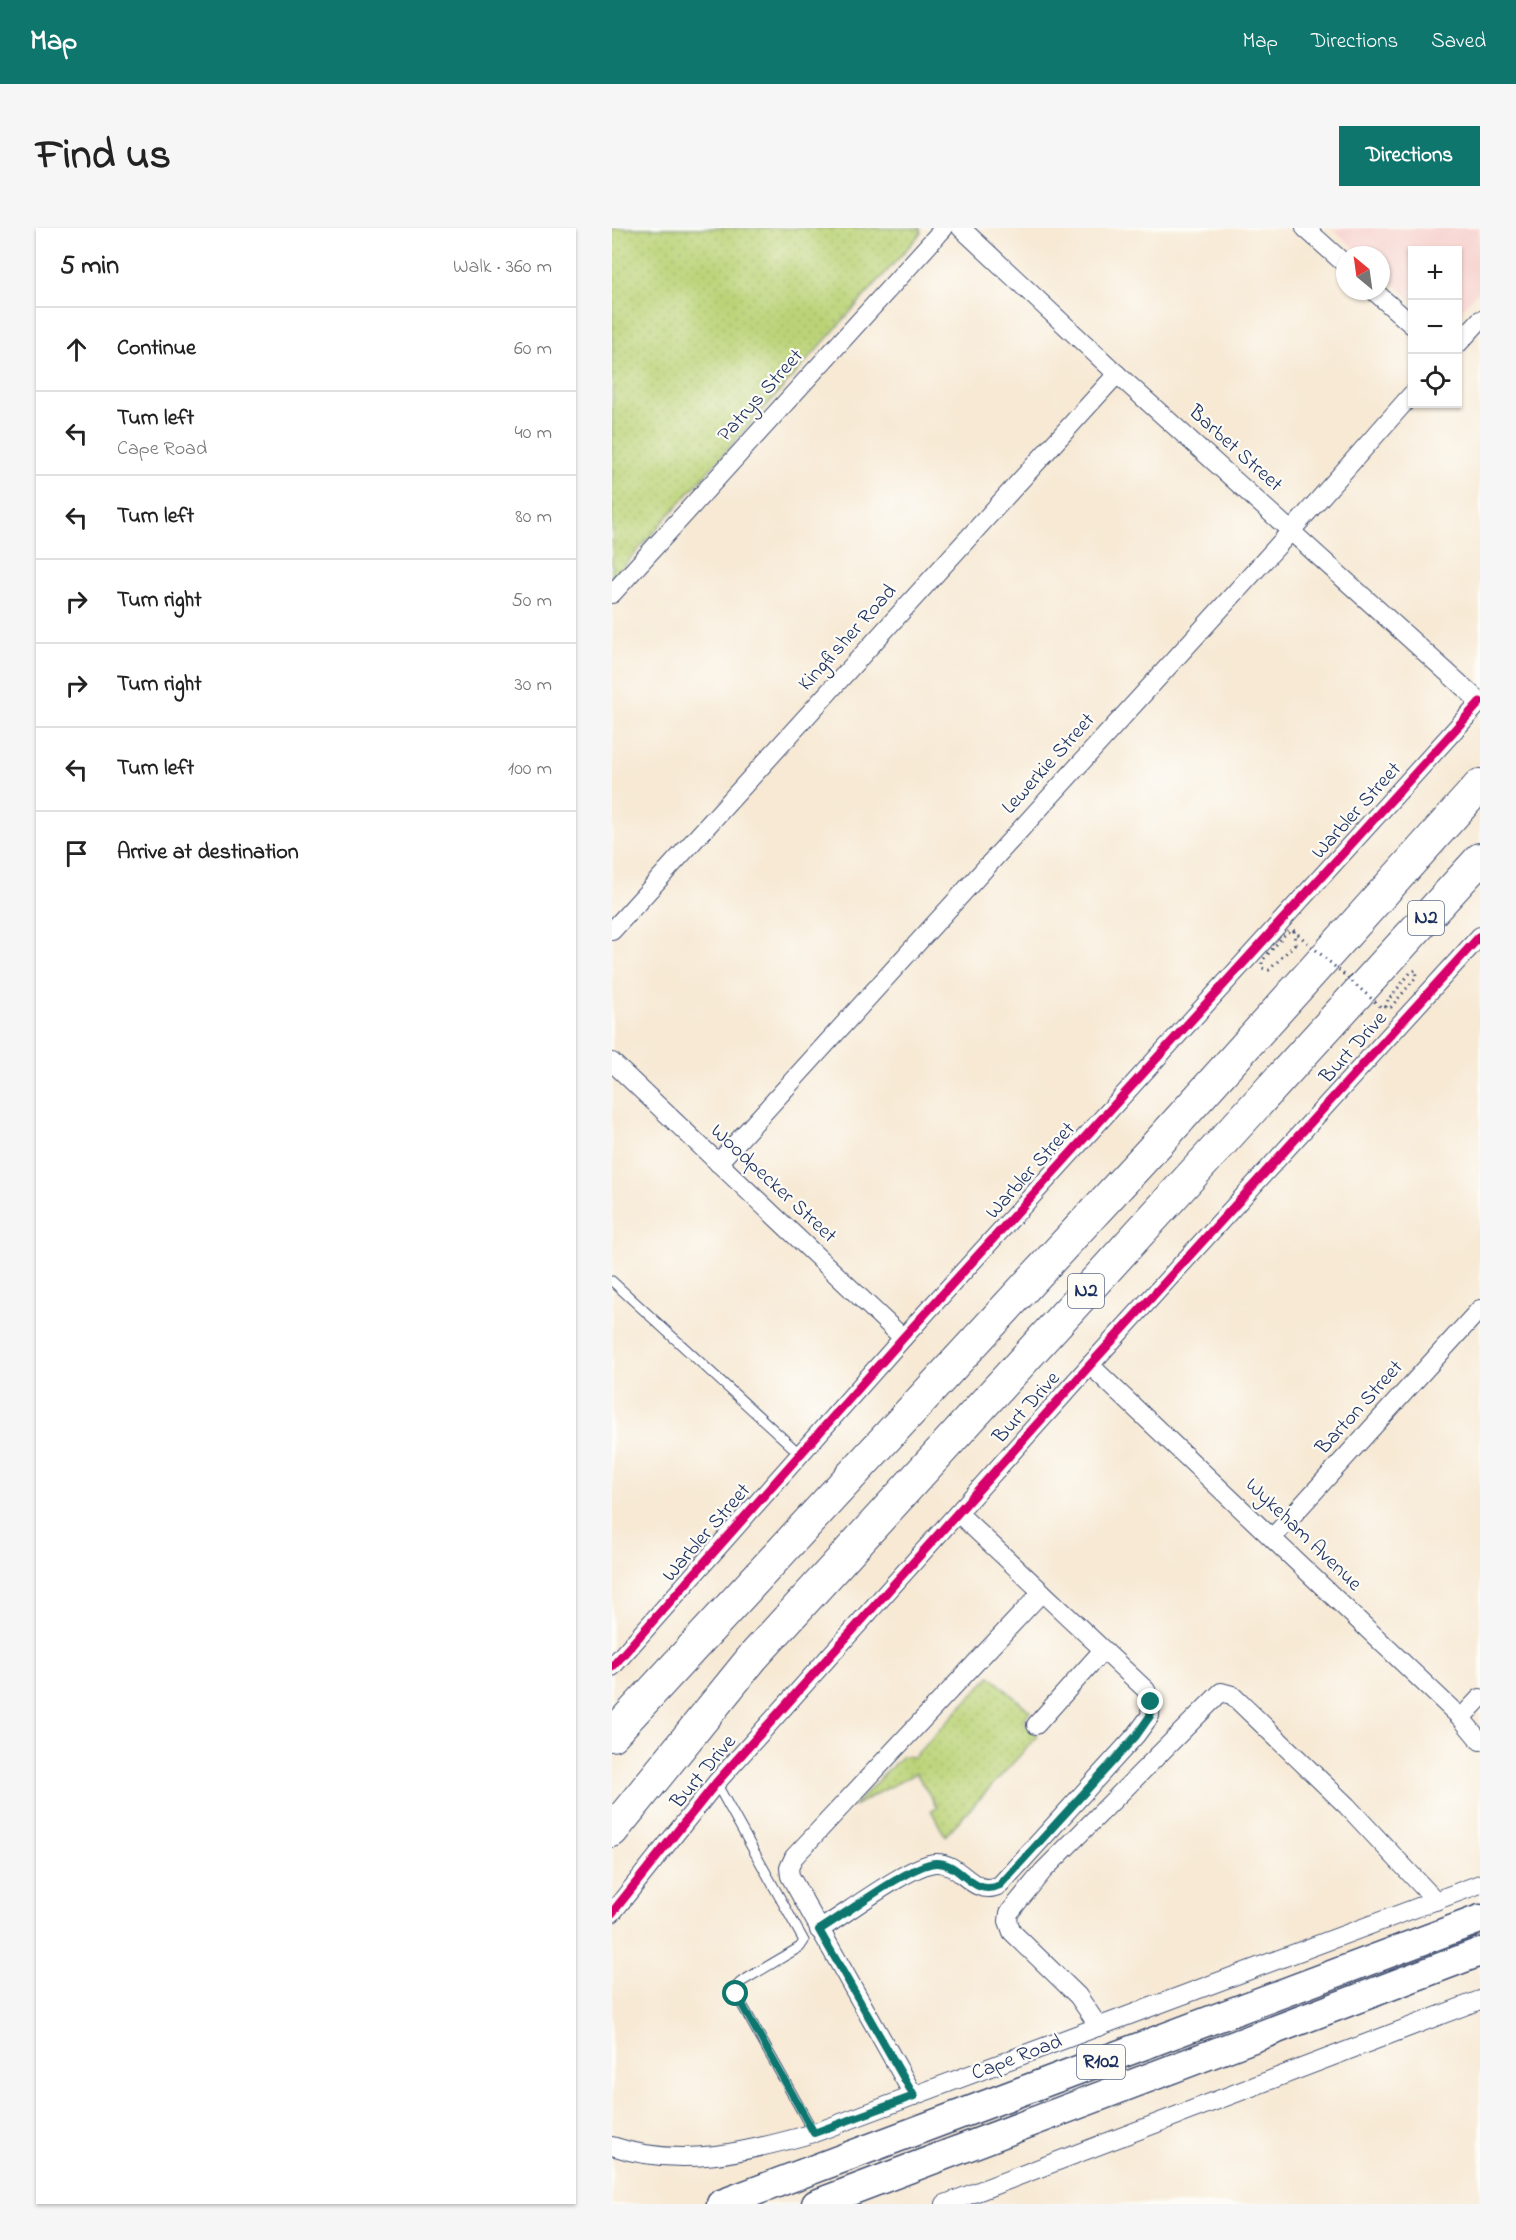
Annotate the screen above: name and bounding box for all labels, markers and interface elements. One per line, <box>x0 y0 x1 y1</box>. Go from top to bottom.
text: Map <box>30 22 77 63</box>
text: Map <box>1242 27 1278 57</box>
text: Directions <box>1311 27 1398 57</box>
text: Saved <box>1431 27 1486 57</box>
text: Find us <box>36 126 171 187</box>
button: Directions <box>1339 126 1480 186</box>
north arrow <box>1336 246 1390 300</box>
map controls <box>1408 246 1462 408</box>
button: + <box>1408 246 1462 300</box>
text: 5 min <box>60 248 119 286</box>
text: Walk · 360 m <box>453 253 552 282</box>
button: − <box>1408 300 1462 354</box>
icon: ahead <box>60 333 93 366</box>
text: Continue <box>117 333 196 365</box>
text: 60 m <box>514 335 552 364</box>
street label: Patrys Street <box>711 343 813 451</box>
button: locate <box>1408 354 1462 408</box>
street label: Barbet Street <box>1180 398 1289 500</box>
text: Turn left <box>117 403 194 435</box>
icon: left <box>60 417 93 450</box>
text: 40 m <box>515 419 552 448</box>
text: Cape Road <box>117 435 207 464</box>
icon: left <box>60 501 93 534</box>
text: Turn left <box>117 501 194 533</box>
text: 80 m <box>515 503 552 532</box>
street label: Kingfisher Road <box>792 578 906 699</box>
icon: right <box>60 585 93 618</box>
text: Turn right <box>117 585 202 617</box>
text: 50 m <box>511 587 552 616</box>
icon: right <box>60 669 93 702</box>
text: Turn right <box>117 669 202 701</box>
text: 30 m <box>515 671 552 700</box>
street label: Lewerkie Street <box>995 707 1103 821</box>
icon: left <box>60 753 93 786</box>
text: Turn left <box>117 753 194 785</box>
text: 100 m <box>508 755 552 784</box>
street label: Warbler Street <box>1305 756 1409 866</box>
icon: arrive <box>60 837 93 870</box>
text: Arrive at destination <box>117 837 299 869</box>
road number: N2 <box>1408 901 1444 935</box>
street label: Burt Drive <box>1312 1005 1395 1092</box>
street label: Warbler Street <box>979 1116 1083 1226</box>
street label: Woodpecker Street <box>703 1117 843 1251</box>
road number: N2 <box>1068 1274 1104 1308</box>
street label: Barton Street <box>1309 1354 1411 1463</box>
street label: Burt Drive <box>985 1365 1068 1452</box>
street label: Wykeham Avenue <box>1236 1471 1369 1601</box>
street label: Warbler Street <box>656 1477 758 1589</box>
route end <box>1137 1688 1163 1714</box>
street label: Burt Drive <box>663 1728 744 1816</box>
route start <box>722 1980 748 2006</box>
street label: Cape Road <box>967 2027 1067 2089</box>
road number: R102 <box>1077 2045 1125 2079</box>

